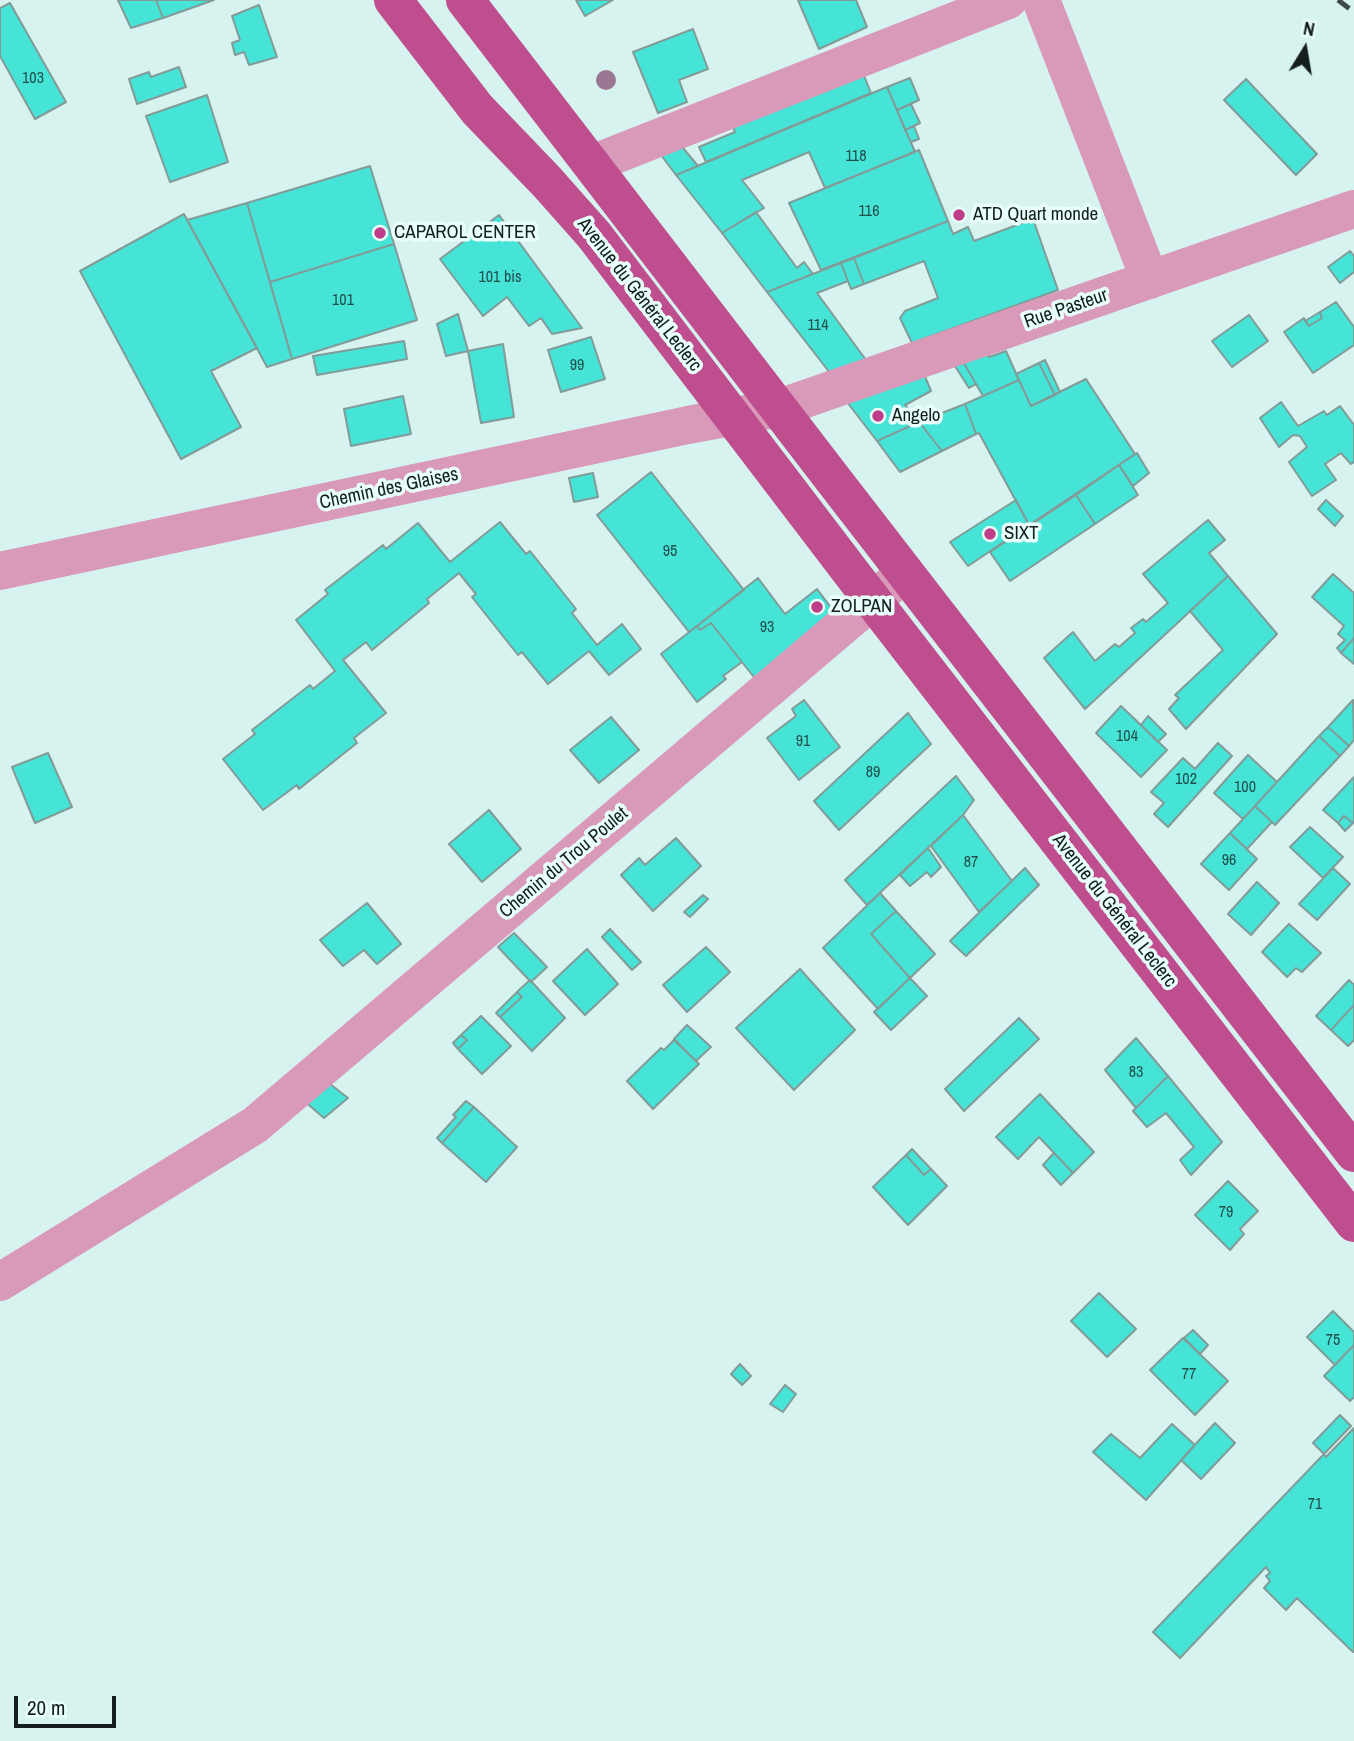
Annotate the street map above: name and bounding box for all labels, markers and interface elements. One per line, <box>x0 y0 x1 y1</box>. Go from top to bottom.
north arrow <box>1270 14 1340 84</box>
text: N <box>1301 15 1317 42</box>
house number: 103 <box>22 69 44 89</box>
house number: 118 <box>846 147 866 167</box>
house number: 116 <box>859 202 879 222</box>
place label: ATD Quart monde <box>973 204 1098 226</box>
marker: ATD Quart monde <box>951 207 967 223</box>
street label: Avenue du Général Leclerc <box>572 214 706 376</box>
place label: CAPAROL CENTER <box>394 222 536 244</box>
marker: CAPAROL CENTER <box>372 225 388 241</box>
house number: 101 bis <box>478 268 522 288</box>
street label: Rue Pasteur <box>1021 284 1111 334</box>
house number: 101 <box>332 291 354 311</box>
house number: 114 <box>808 316 828 336</box>
house number: 99 <box>570 356 584 376</box>
place label: Angelo <box>892 405 941 427</box>
marker: Angelo <box>870 408 886 424</box>
street label: Chemin des Glaises <box>318 463 460 515</box>
place label: SIXT <box>1004 523 1039 545</box>
marker: SIXT <box>982 526 998 542</box>
house number: 95 <box>663 542 677 562</box>
place label: ZOLPAN <box>831 596 892 618</box>
marker: ZOLPAN <box>809 599 825 615</box>
house number: 93 <box>760 618 774 638</box>
house number: 104 <box>1116 727 1138 747</box>
house number: 91 <box>796 732 810 752</box>
house number: 89 <box>866 763 880 783</box>
house number: 102 <box>1175 770 1197 790</box>
house number: 100 <box>1234 778 1256 798</box>
street label: Chemin du Trou Poulet <box>495 803 633 923</box>
street label: Avenue du Général Leclerc <box>1047 830 1181 992</box>
house number: 96 <box>1222 851 1236 871</box>
house number: 87 <box>964 853 978 873</box>
house number: 83 <box>1129 1063 1143 1083</box>
house number: 79 <box>1219 1203 1233 1223</box>
house number: 75 <box>1326 1331 1340 1351</box>
house number: 77 <box>1182 1365 1196 1385</box>
house number: 71 <box>1308 1495 1322 1515</box>
scale bar <box>18 1682 119 1726</box>
text: 20 m <box>27 1693 65 1722</box>

